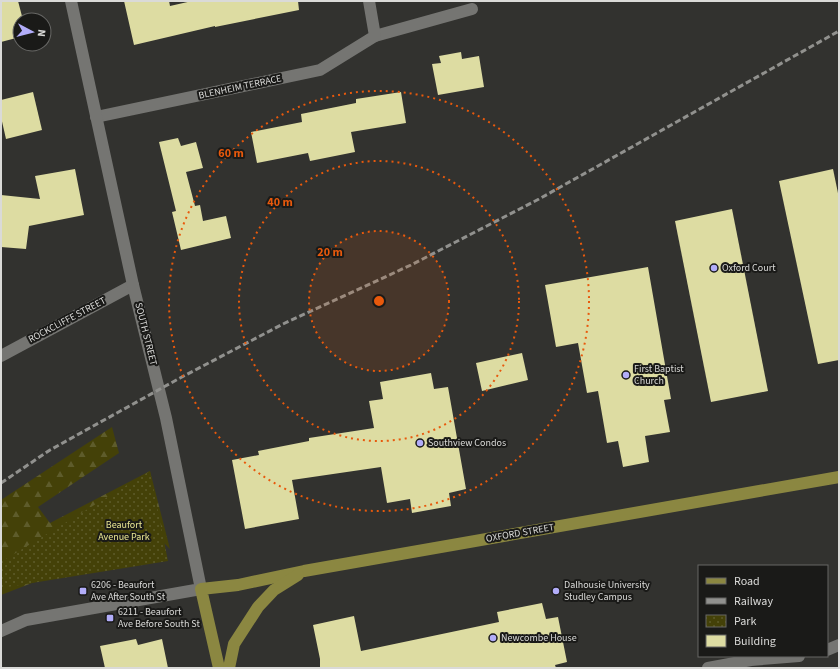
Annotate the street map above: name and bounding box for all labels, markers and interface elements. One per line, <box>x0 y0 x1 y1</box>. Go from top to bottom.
north arrow <box>12 12 52 52</box>
text: N <box>34 29 49 38</box>
street label: BLENHEIM TERRACE <box>197 71 283 103</box>
text: 60 m <box>218 145 244 162</box>
text: 40 m <box>267 194 293 211</box>
text: 20 m <box>317 244 343 261</box>
place label: Oxford Court <box>722 261 776 275</box>
marker: Oxford Court <box>709 263 719 273</box>
street label: ROCKCLIFFE STREET <box>26 293 109 346</box>
centre of rings <box>372 294 386 308</box>
street label: SOUTH STREET <box>131 301 161 368</box>
place label: First Baptist Church <box>634 362 684 388</box>
marker: First Baptist Church <box>621 370 631 380</box>
place label: Southview Condos <box>428 436 506 450</box>
marker: Southview Condos <box>415 438 425 448</box>
park label: Beaufort Avenue Park <box>98 518 150 544</box>
street label: OXFORD STREET <box>485 520 556 546</box>
legend <box>698 565 828 657</box>
text: Road <box>734 573 760 590</box>
place label: 6206 - Beaufort Ave After South St <box>91 578 166 604</box>
place label: Dalhousie University Studley Campus <box>564 578 650 604</box>
marker: 6206 - Beaufort Ave After South St <box>78 586 88 596</box>
marker: Dalhousie University Studley Campus <box>551 586 561 596</box>
text: Railway <box>734 593 773 610</box>
place label: 6211 - Beaufort Ave Before South St <box>118 605 200 631</box>
marker: 6211 - Beaufort Ave Before South St <box>105 613 115 623</box>
text: Park <box>734 613 756 630</box>
place label: Newcombe House <box>501 631 577 645</box>
marker: Newcombe House <box>488 633 498 643</box>
text: Building <box>734 633 776 650</box>

